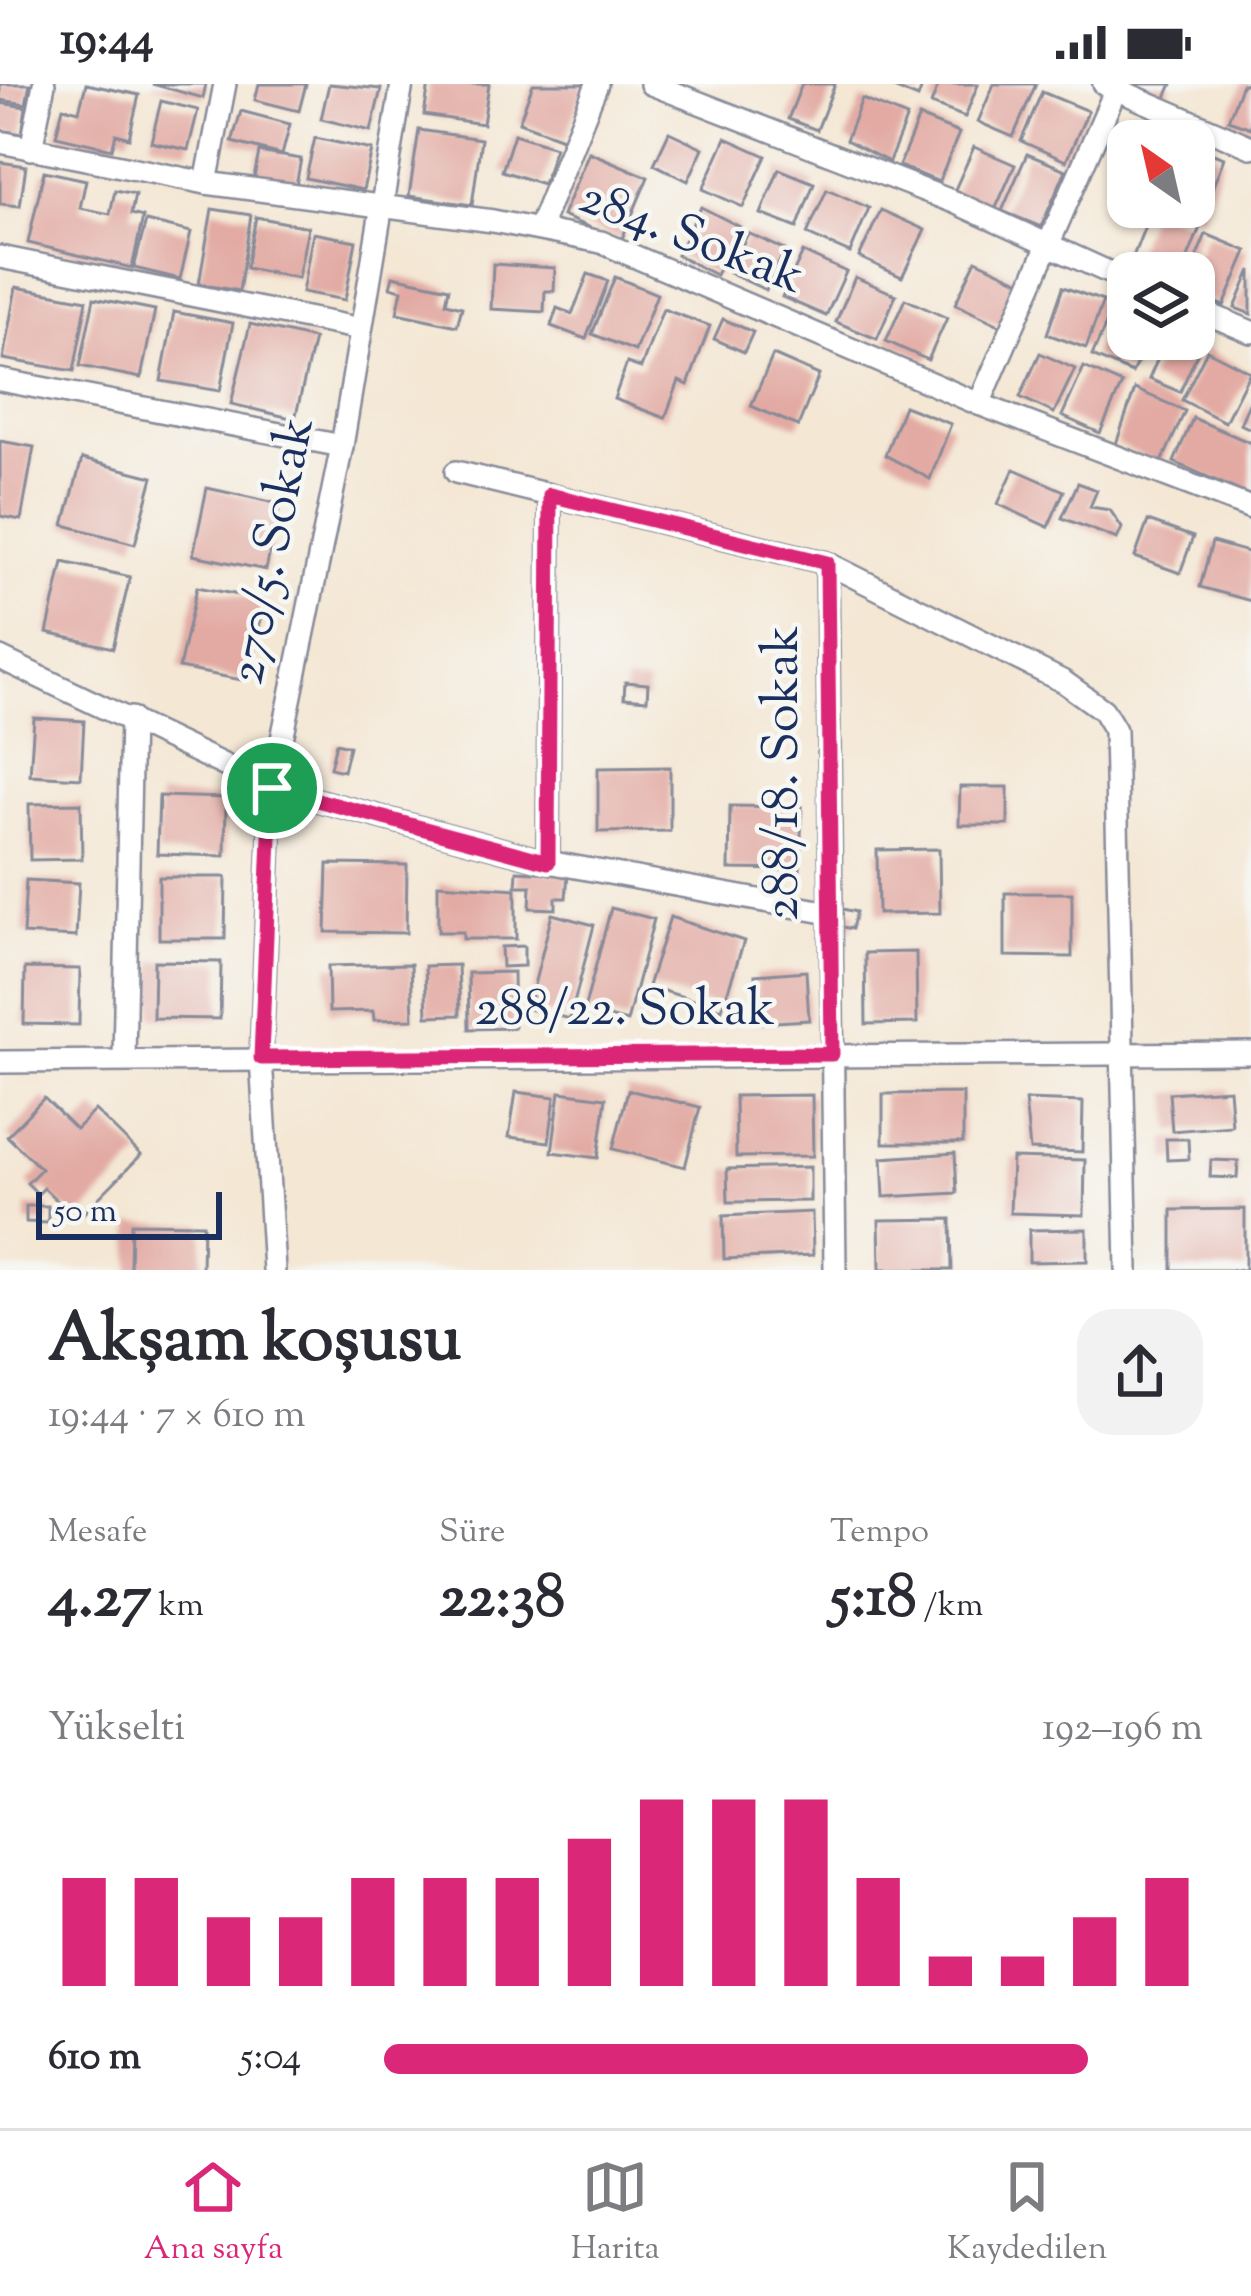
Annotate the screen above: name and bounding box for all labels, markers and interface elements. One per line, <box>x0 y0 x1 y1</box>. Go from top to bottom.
text: 19:44 <box>60 10 154 75</box>
north arrow <box>1107 120 1215 228</box>
map controls <box>1107 120 1215 360</box>
street label: 284. Sokak <box>568 163 814 315</box>
button: layers <box>1107 252 1215 360</box>
street label: 270/5. Sokak <box>212 411 336 691</box>
street label: 288/18. Sokak <box>748 625 821 921</box>
pin <box>221 737 323 839</box>
icon: arrive <box>239 755 305 821</box>
street label: 288/22. Sokak <box>475 975 775 1048</box>
scale bar <box>36 1186 222 1239</box>
text: 50 m <box>54 1189 117 1237</box>
text: Akşam koşusu <box>48 1296 461 1391</box>
button: share <box>1077 1309 1203 1435</box>
text: 19:44 · 7 × 610 m <box>48 1389 305 1445</box>
text: Mesafe <box>48 1509 148 1557</box>
text: Süre <box>439 1509 505 1557</box>
text: Tempo <box>830 1509 929 1557</box>
text: 4.27 <box>48 1557 152 1644</box>
text: 22:38 <box>439 1557 565 1644</box>
text: 5:18 <box>830 1557 917 1644</box>
text: km <box>152 1583 204 1631</box>
text: /km <box>917 1583 983 1631</box>
text: Yükselti <box>48 1702 185 1758</box>
text: 192–196 m <box>1042 1702 1203 1758</box>
text: 610 m <box>48 2031 141 2087</box>
text: 5:04 <box>240 2031 301 2087</box>
tab: Ana sayfa <box>144 2154 283 2274</box>
tab: Harita <box>571 2154 660 2274</box>
tab: Kaydedilen <box>947 2154 1107 2274</box>

